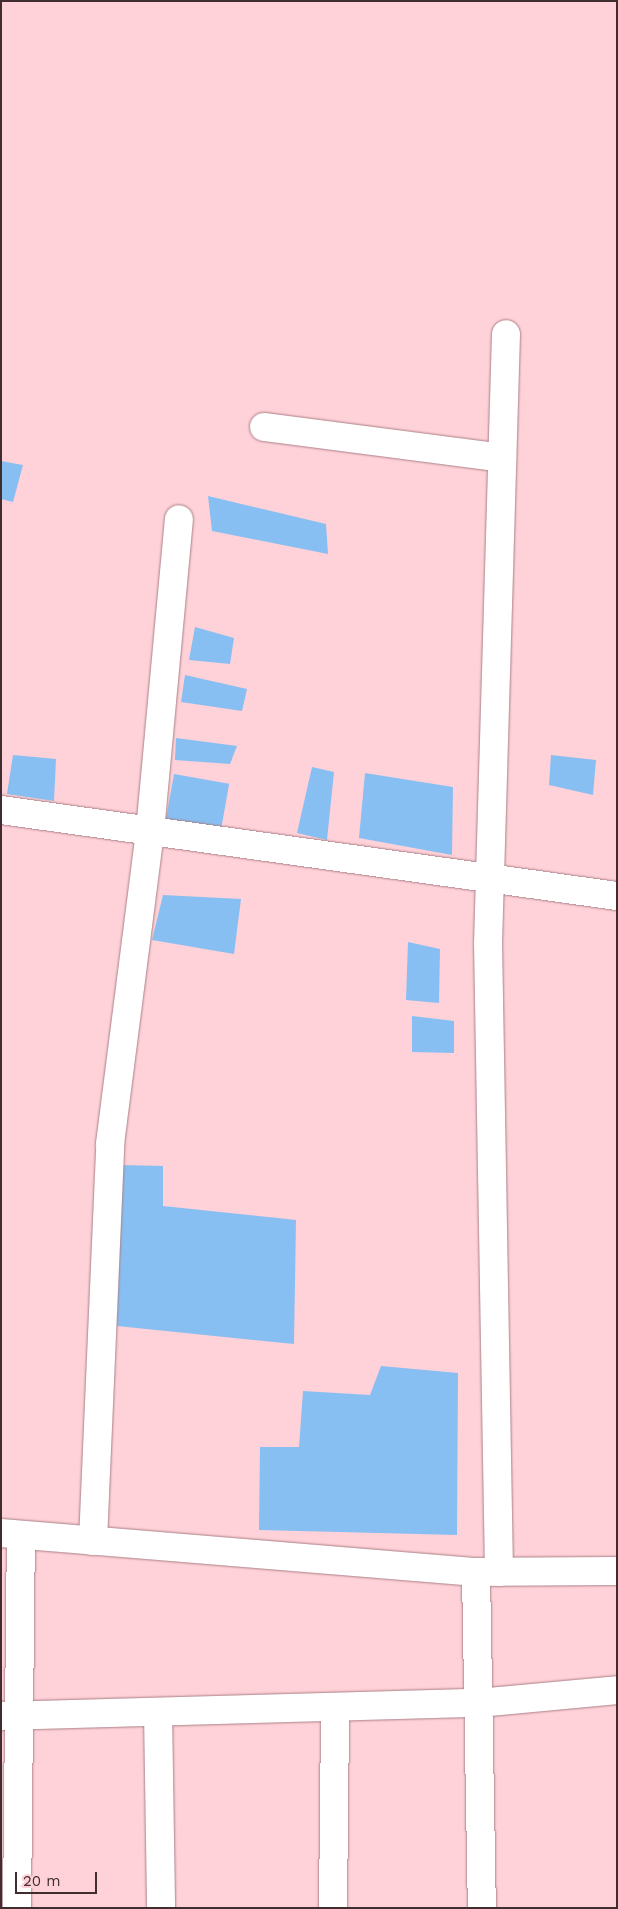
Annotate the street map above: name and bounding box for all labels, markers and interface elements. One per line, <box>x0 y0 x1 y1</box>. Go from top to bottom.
scale bar <box>18 1862 100 1894</box>
text: 20 m <box>23 1872 61 1890</box>

